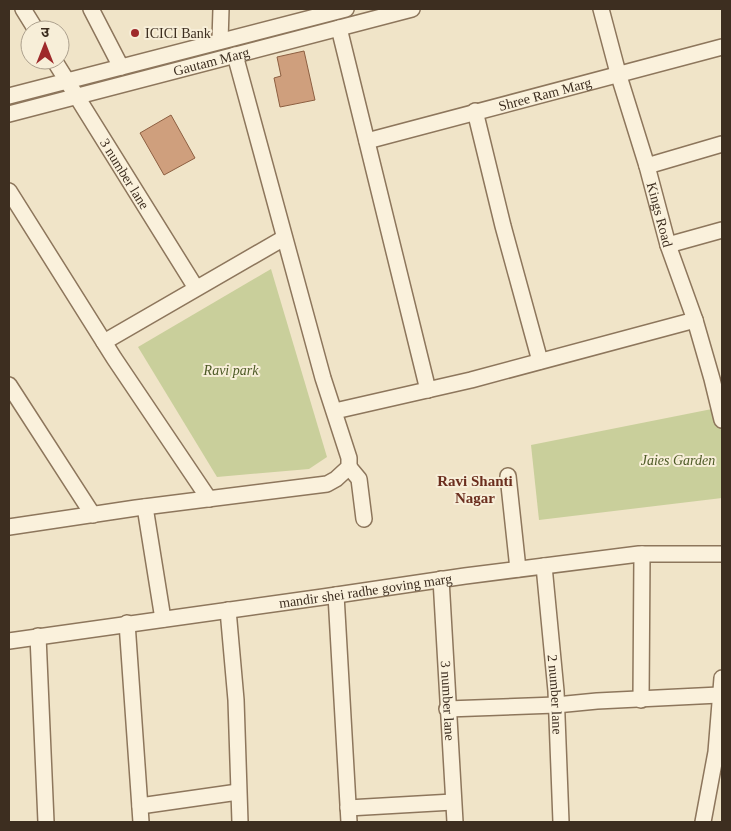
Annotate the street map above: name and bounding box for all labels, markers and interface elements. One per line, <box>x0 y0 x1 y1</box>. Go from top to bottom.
north arrow <box>20 20 70 70</box>
text: उ <box>41 25 50 40</box>
place label: ICICI Bank <box>145 26 211 41</box>
marker: ICICI Bank <box>129 27 141 39</box>
street label: Gautam Marg <box>172 44 251 78</box>
street label: Shree Ram Marg <box>497 74 593 113</box>
street label: 3 number lane <box>97 136 152 212</box>
street label: Kings Road <box>644 181 676 249</box>
park label: Ravi park <box>203 363 259 378</box>
park label: Jaies Garden <box>641 453 715 468</box>
district label: Ravi Shanti Nagar <box>437 473 513 506</box>
street label: mandir shei radhe goving marg <box>278 571 453 611</box>
street label: 2 number lane <box>545 654 565 735</box>
street label: 3 number lane <box>438 660 458 741</box>

